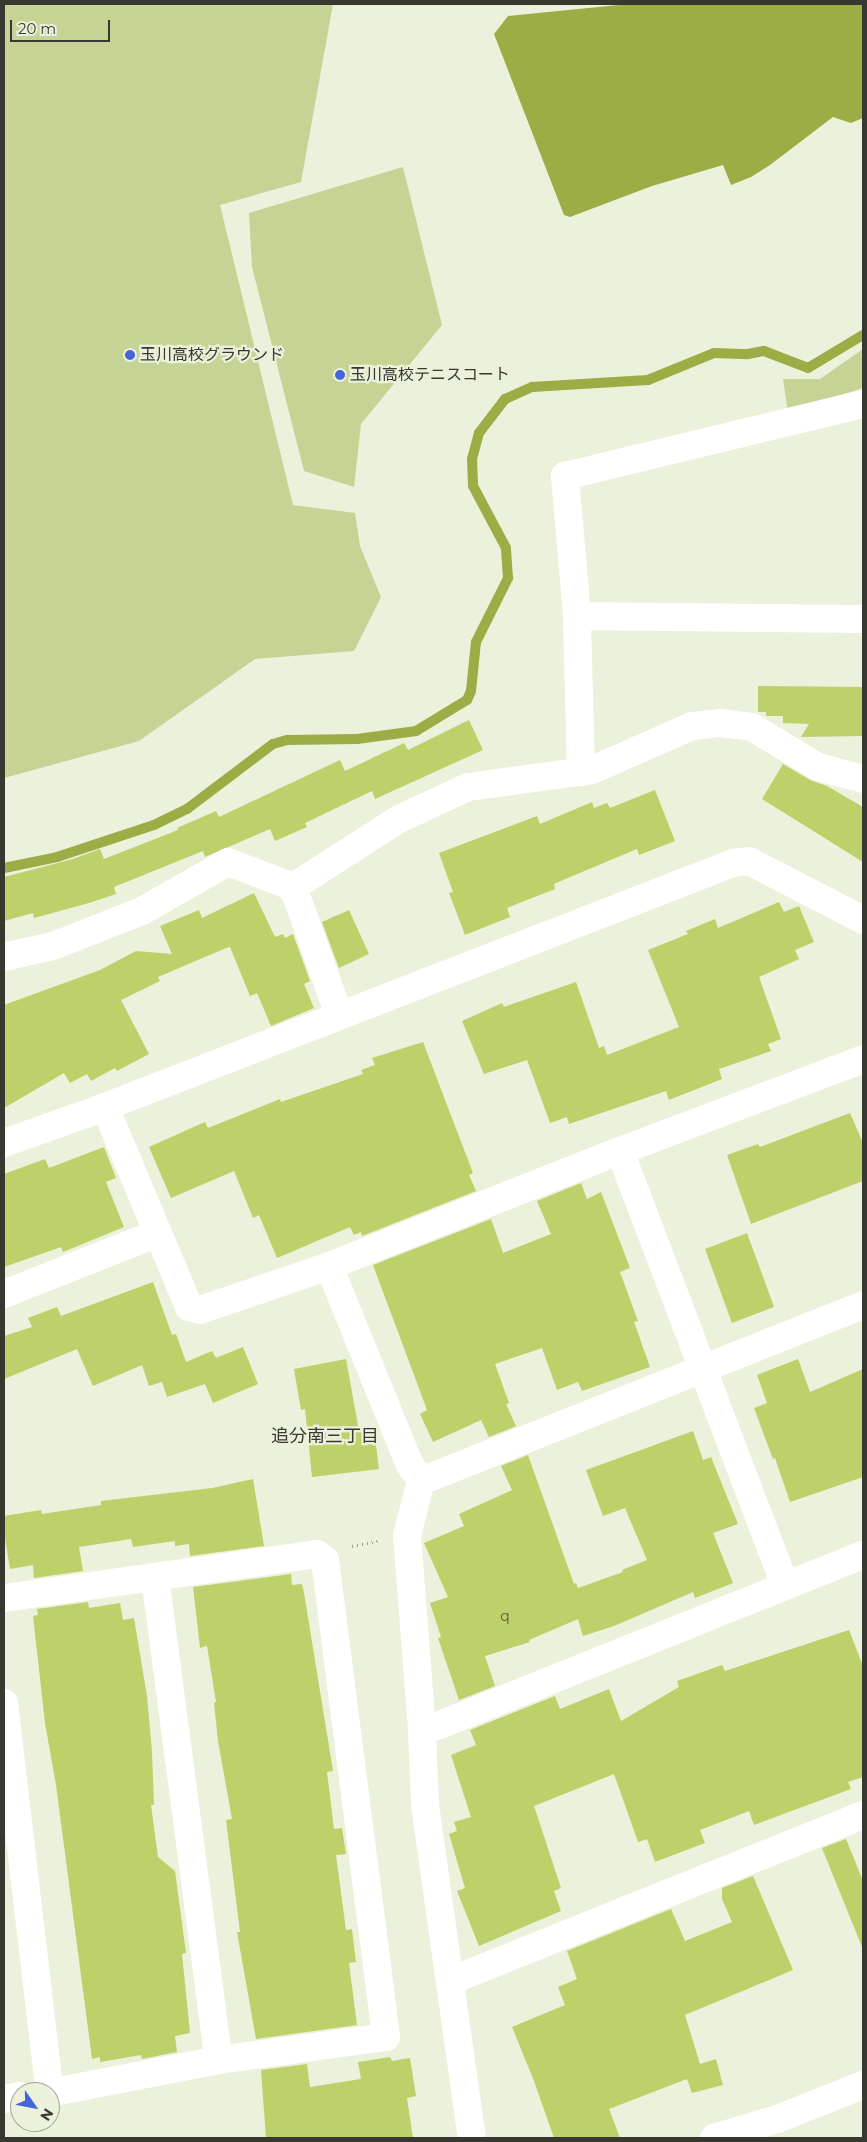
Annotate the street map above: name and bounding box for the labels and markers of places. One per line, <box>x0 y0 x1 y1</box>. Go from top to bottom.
place label: 玉川高校グラウンド <box>140 345 284 365</box>
marker: 玉川高校グラウンド <box>124 349 136 361</box>
place label: 玉川高校テニスコート <box>350 365 510 385</box>
marker: 玉川高校テニスコート <box>334 369 346 381</box>

